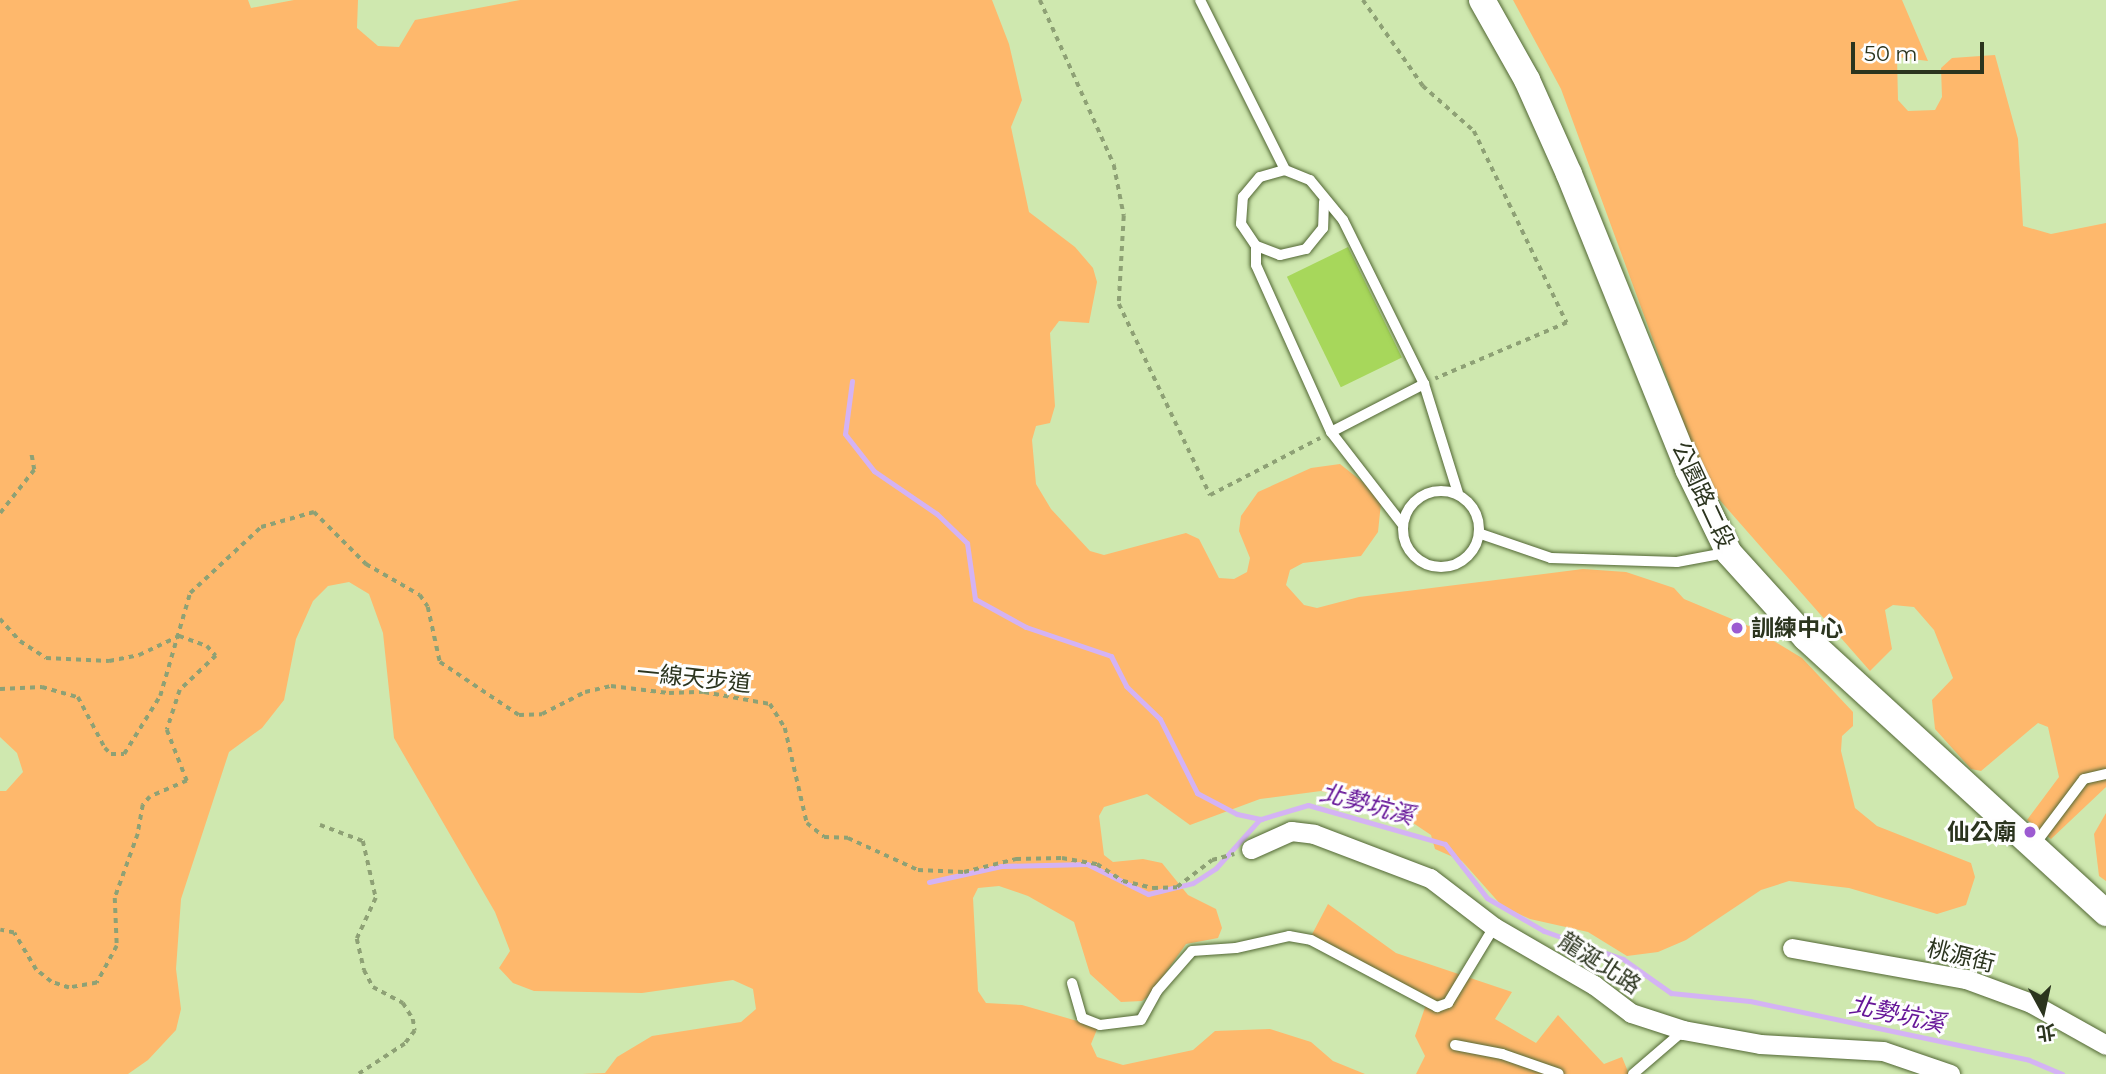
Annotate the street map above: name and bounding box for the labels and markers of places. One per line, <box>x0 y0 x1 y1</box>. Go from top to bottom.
place label: 訓練中心 <box>1751 614 1843 642</box>
marker: 訓練中心 <box>1729 620 1745 636</box>
place label: 仙公廟 <box>1947 818 2016 846</box>
marker: 仙公廟 <box>2022 824 2038 840</box>

